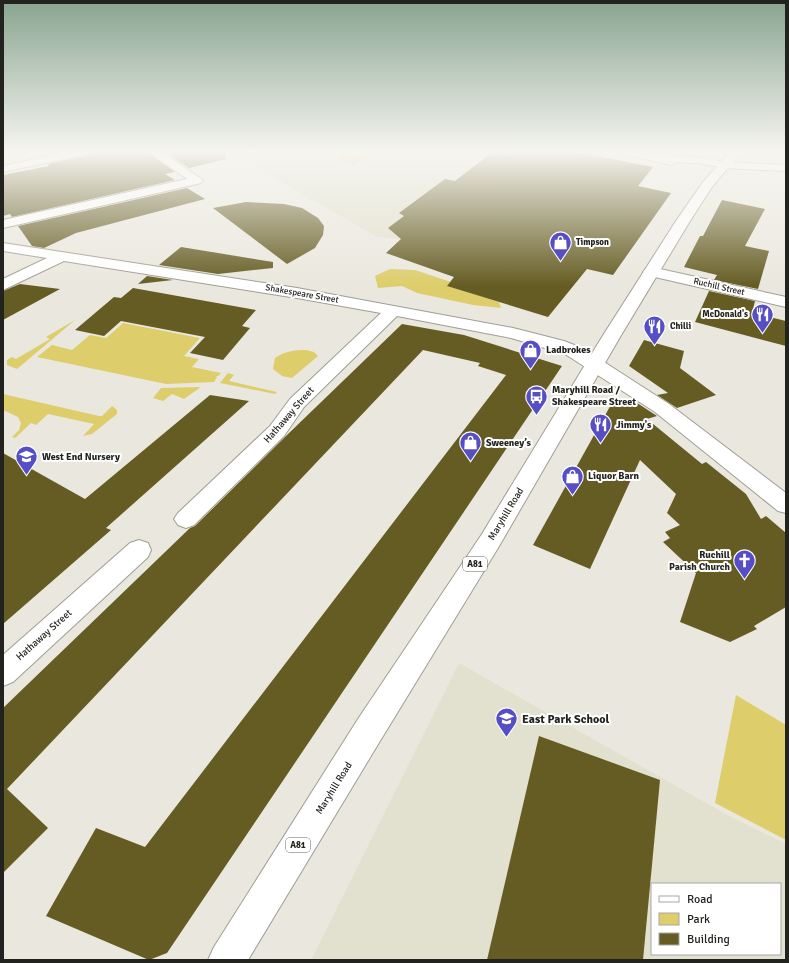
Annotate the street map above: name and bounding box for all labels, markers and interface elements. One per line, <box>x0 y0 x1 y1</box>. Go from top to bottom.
shop icon: Timpson <box>547 229 573 262</box>
place label: Timpson <box>576 237 609 248</box>
street label: Ruchill Street <box>692 276 746 298</box>
street label: Shakespeare Street <box>265 282 339 306</box>
restaurant icon: McDonald's <box>750 301 776 334</box>
place label: McDonald's <box>702 308 748 320</box>
restaurant icon: Chilli <box>641 313 667 346</box>
place label: Chilli <box>670 321 691 332</box>
shop icon: Ladbrokes <box>517 337 543 370</box>
place label: Ladbrokes <box>546 344 591 356</box>
bus stop icon: Maryhill Road / Shakespeare Street <box>524 383 550 416</box>
street label: Hathaway Street <box>261 384 317 446</box>
place label: Maryhill Road / Shakespeare Street <box>552 384 636 408</box>
restaurant icon: Jimmy's <box>587 412 613 445</box>
place label: Jimmy's <box>616 419 652 431</box>
shop icon: Sweeney’s <box>458 430 484 463</box>
place label: Sweeney’s <box>486 437 531 449</box>
school or university icon: West End Nursery <box>14 444 40 477</box>
place label: West End Nursery <box>42 451 120 463</box>
shop icon: Liquor Barn <box>560 463 586 496</box>
place label: Liquor Barn <box>588 470 640 482</box>
street label: Maryhill Road <box>486 486 526 542</box>
church icon: Ruchill Parish Church <box>732 548 758 581</box>
place label: Ruchill Parish Church <box>669 549 731 573</box>
road number: A81 <box>463 557 487 571</box>
street label: Hathaway Street <box>14 607 75 663</box>
school or university icon: East Park School <box>494 706 520 739</box>
place label: East Park School <box>522 712 609 727</box>
street label: Maryhill Road <box>313 760 355 816</box>
road number: A81 <box>286 838 310 852</box>
legend <box>651 883 781 955</box>
text: Road <box>687 892 713 907</box>
text: Park <box>687 912 710 927</box>
text: Building <box>687 932 730 947</box>

